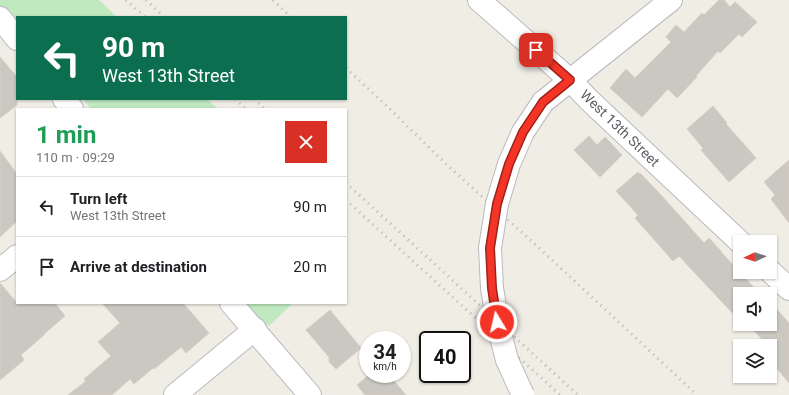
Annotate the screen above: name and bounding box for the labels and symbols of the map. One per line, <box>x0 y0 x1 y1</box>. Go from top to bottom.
pin <box>519 33 553 67</box>
street label: West 13th Street <box>577 86 663 170</box>
north arrow <box>733 235 777 279</box>
position arrow <box>476 301 518 343</box>
speed limit sign: 40 <box>419 331 471 383</box>

